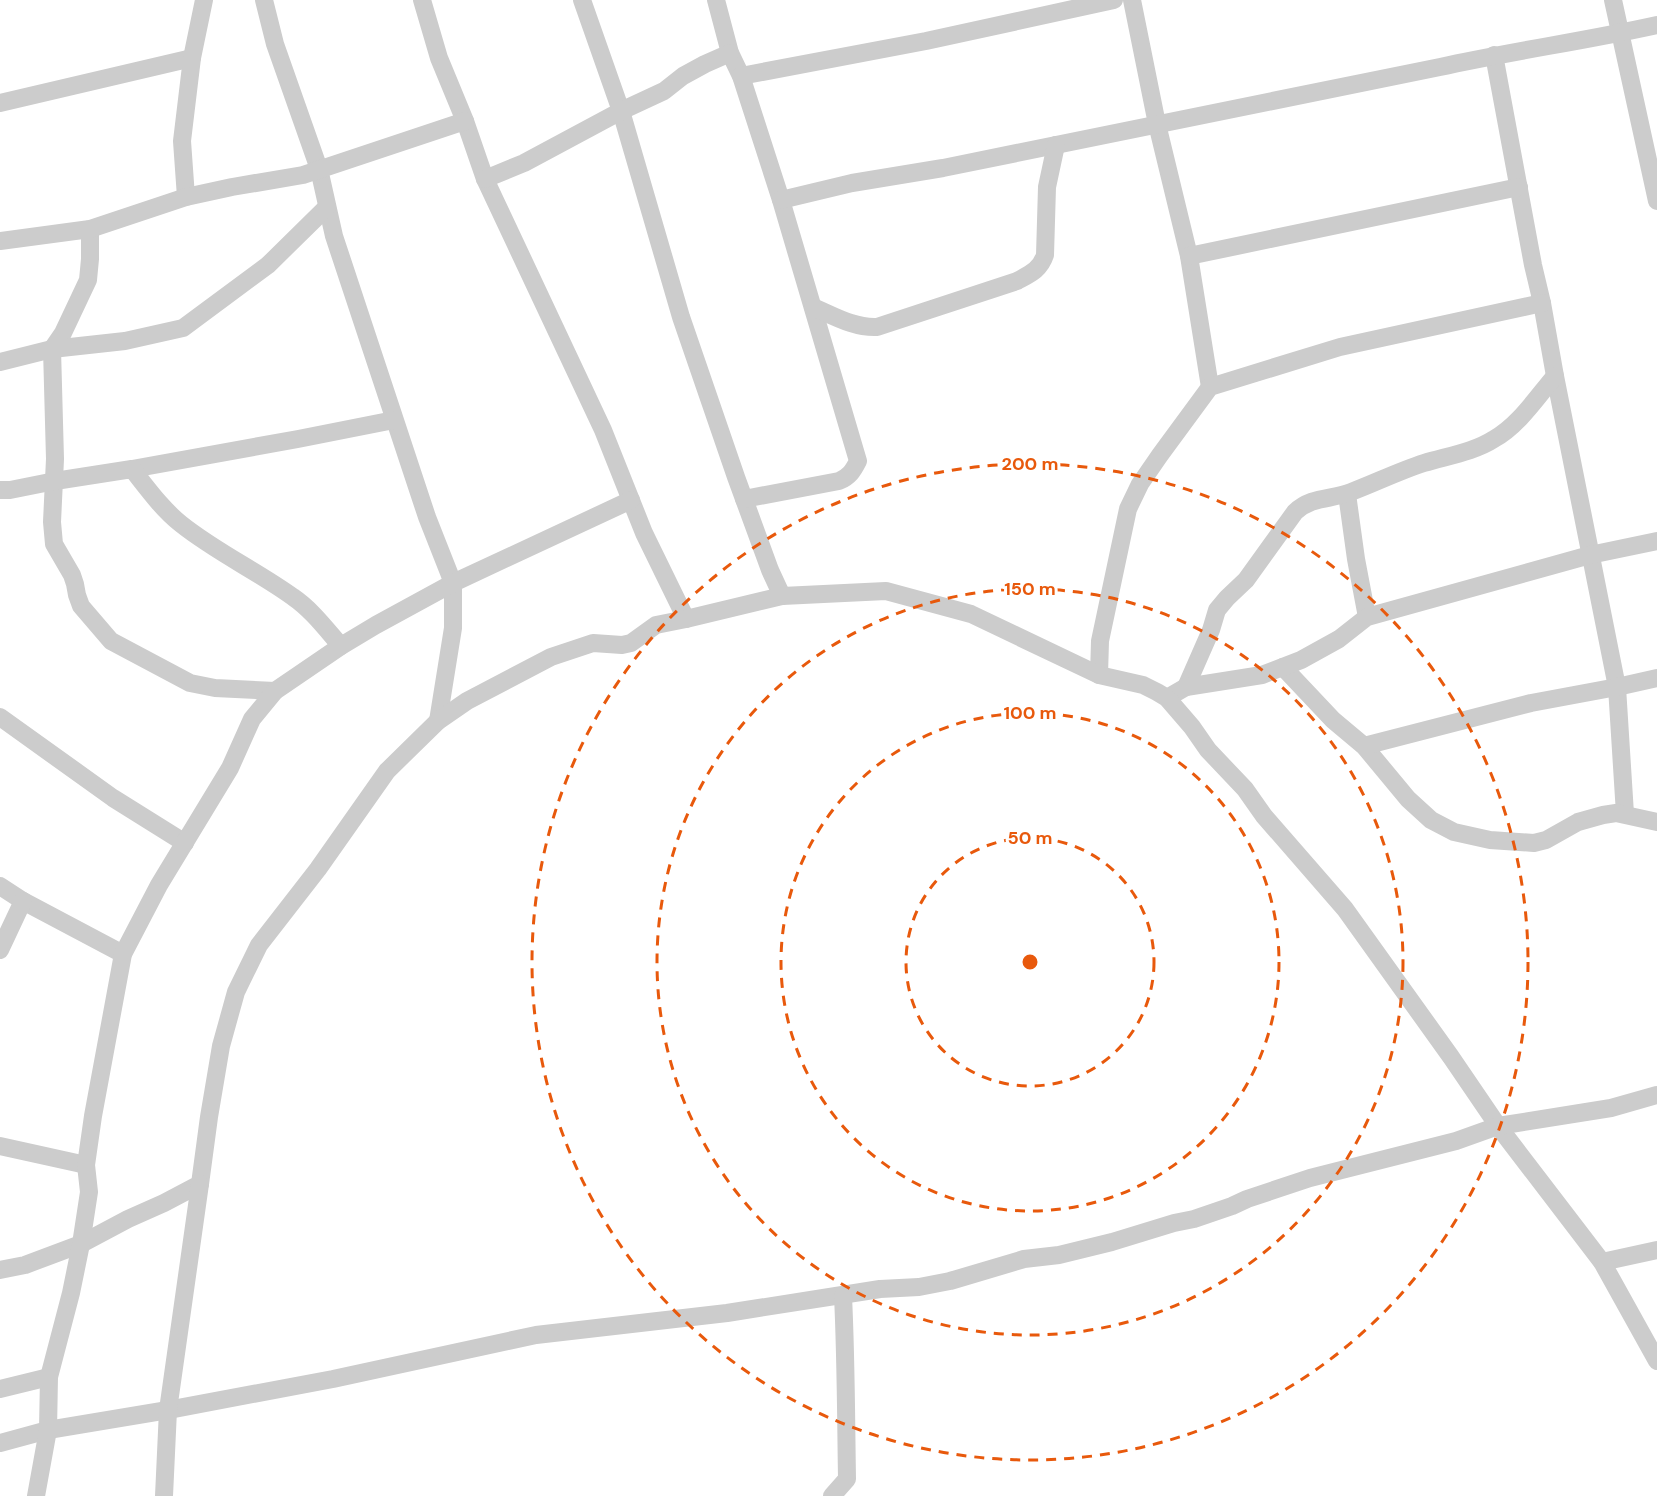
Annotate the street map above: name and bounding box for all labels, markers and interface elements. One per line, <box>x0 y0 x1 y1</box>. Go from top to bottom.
text: 200 m <box>1002 452 1058 476</box>
text: 150 m <box>1004 577 1056 601</box>
text: 100 m <box>1003 701 1057 725</box>
text: 50 m <box>1007 826 1053 850</box>
centre of rings <box>1020 952 1040 972</box>

